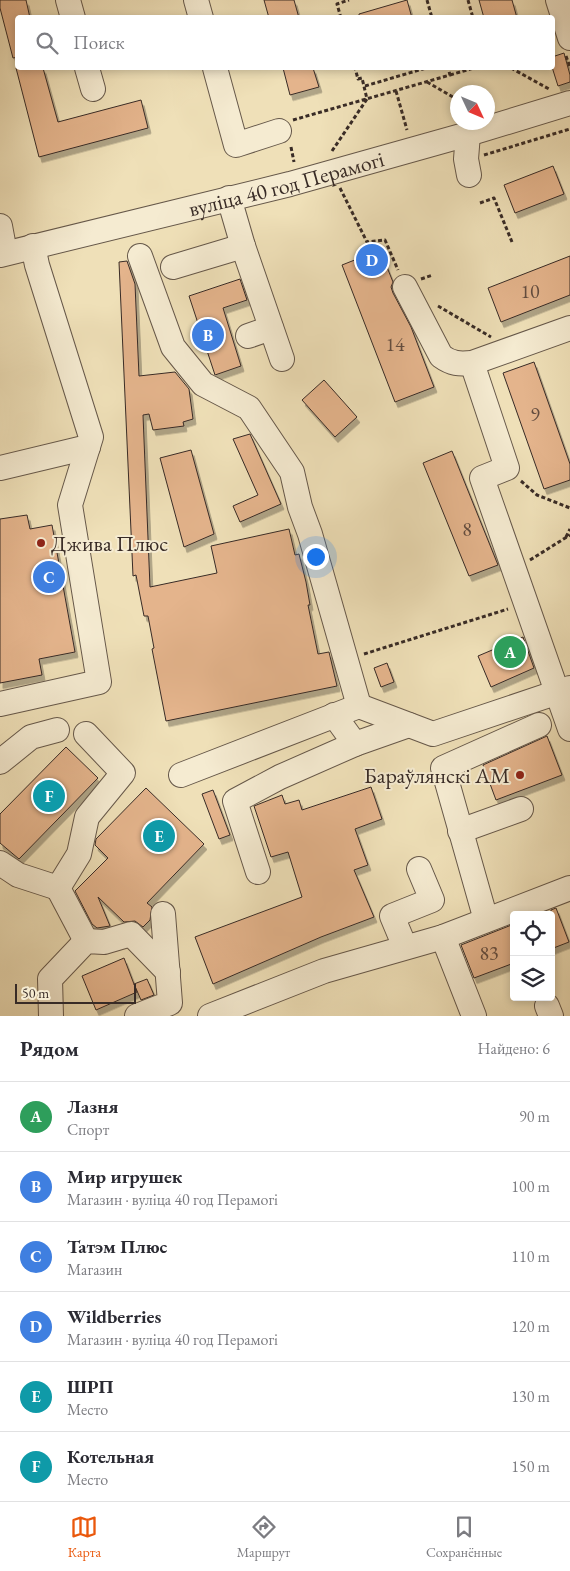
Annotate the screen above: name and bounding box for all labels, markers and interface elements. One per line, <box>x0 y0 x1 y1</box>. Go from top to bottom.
search box <box>15 15 555 70</box>
icon: search <box>33 29 61 57</box>
text: Поиск <box>73 30 125 55</box>
north arrow <box>450 85 495 130</box>
street label: вуліца 40 год Перамогі <box>185 144 387 223</box>
pin: D <box>356 241 388 279</box>
house number: 10 <box>520 278 540 304</box>
pin: B <box>192 316 224 354</box>
house number: 14 <box>385 331 405 357</box>
house number: 9 <box>530 401 540 427</box>
house number: 8 <box>462 516 472 542</box>
place label: Джива Плюс <box>51 529 168 558</box>
marker: Джива Плюс <box>35 537 47 549</box>
your location <box>303 544 329 570</box>
pin: C <box>33 558 65 596</box>
pin: A <box>494 633 526 671</box>
place label: Бараўлянскі АМ <box>364 761 510 790</box>
marker: Бараўлянскі АМ <box>514 769 526 781</box>
pin: F <box>33 777 65 815</box>
pin: E <box>143 817 175 855</box>
map controls <box>510 911 555 1001</box>
button: locate <box>510 911 555 956</box>
house number: 83 <box>479 940 499 966</box>
button: layers <box>510 956 555 1001</box>
scale bar <box>15 981 136 1004</box>
text: 50 m <box>22 984 49 1002</box>
text: Рядом <box>20 1035 79 1062</box>
text: Найдено: 6 <box>478 1038 550 1059</box>
text: Лазня <box>67 1094 119 1119</box>
text: A <box>30 1106 42 1127</box>
text: 90 m <box>519 1106 550 1127</box>
text: Спорт <box>67 1119 109 1140</box>
text: Мир игрушек <box>67 1164 182 1189</box>
text: B <box>31 1176 41 1197</box>
text: 100 m <box>511 1176 550 1197</box>
text: Магазин · вуліца 40 год Перамогі <box>67 1189 278 1210</box>
text: Татэм Плюс <box>67 1234 167 1259</box>
text: C <box>30 1246 42 1267</box>
text: 110 m <box>511 1246 550 1267</box>
text: Магазин <box>67 1259 122 1280</box>
text: Wildberries <box>67 1304 161 1329</box>
text: D <box>30 1316 42 1337</box>
text: 120 m <box>511 1316 550 1337</box>
text: Магазин · вуліца 40 год Перамогі <box>67 1329 278 1350</box>
text: ШРП <box>67 1374 114 1399</box>
text: E <box>31 1386 41 1407</box>
text: 130 m <box>511 1386 550 1407</box>
text: Место <box>67 1399 108 1420</box>
text: Котельная <box>67 1444 154 1469</box>
text: F <box>32 1456 40 1477</box>
text: 150 m <box>511 1456 550 1477</box>
text: Место <box>67 1469 108 1490</box>
tab: Карта <box>68 1513 101 1561</box>
tab: Маршрут <box>237 1513 290 1561</box>
tab: Сохранённые <box>426 1513 502 1561</box>

